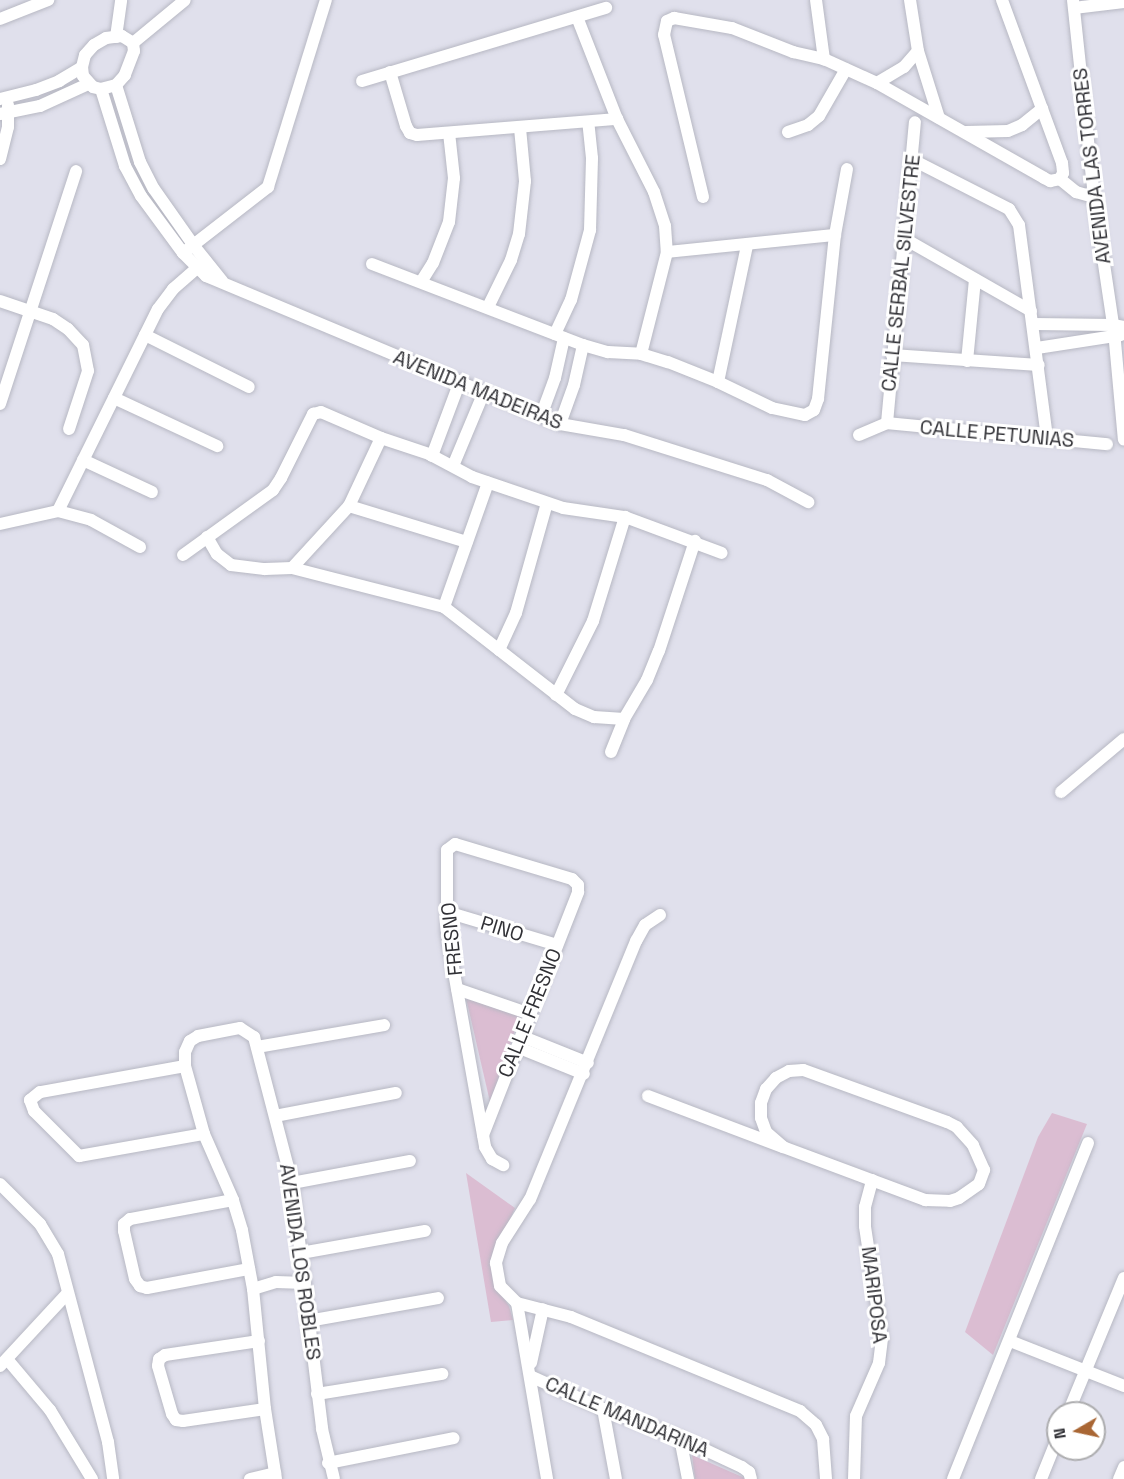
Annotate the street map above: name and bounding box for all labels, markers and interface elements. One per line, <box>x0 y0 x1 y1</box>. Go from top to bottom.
street label: AVENIDA LAS TORRES <box>1068 66 1116 266</box>
street label: CALLE SERBAL SILVESTRE <box>877 153 925 393</box>
street label: AVENIDA MADEIRAS <box>390 345 566 435</box>
street label: CALLE PETUNIAS <box>919 415 1075 453</box>
street label: FRESNO <box>436 901 468 977</box>
street label: PINO <box>478 911 526 947</box>
street label: CALLE FRESNO <box>493 945 567 1081</box>
street label: AVENIDA LOS ROBLES <box>274 1162 326 1362</box>
street label: MARIPOSA <box>856 1245 892 1345</box>
street label: CALLE MANDARINA <box>541 1372 713 1462</box>
north arrow <box>1046 1401 1106 1461</box>
text: N <box>1048 1427 1071 1441</box>

